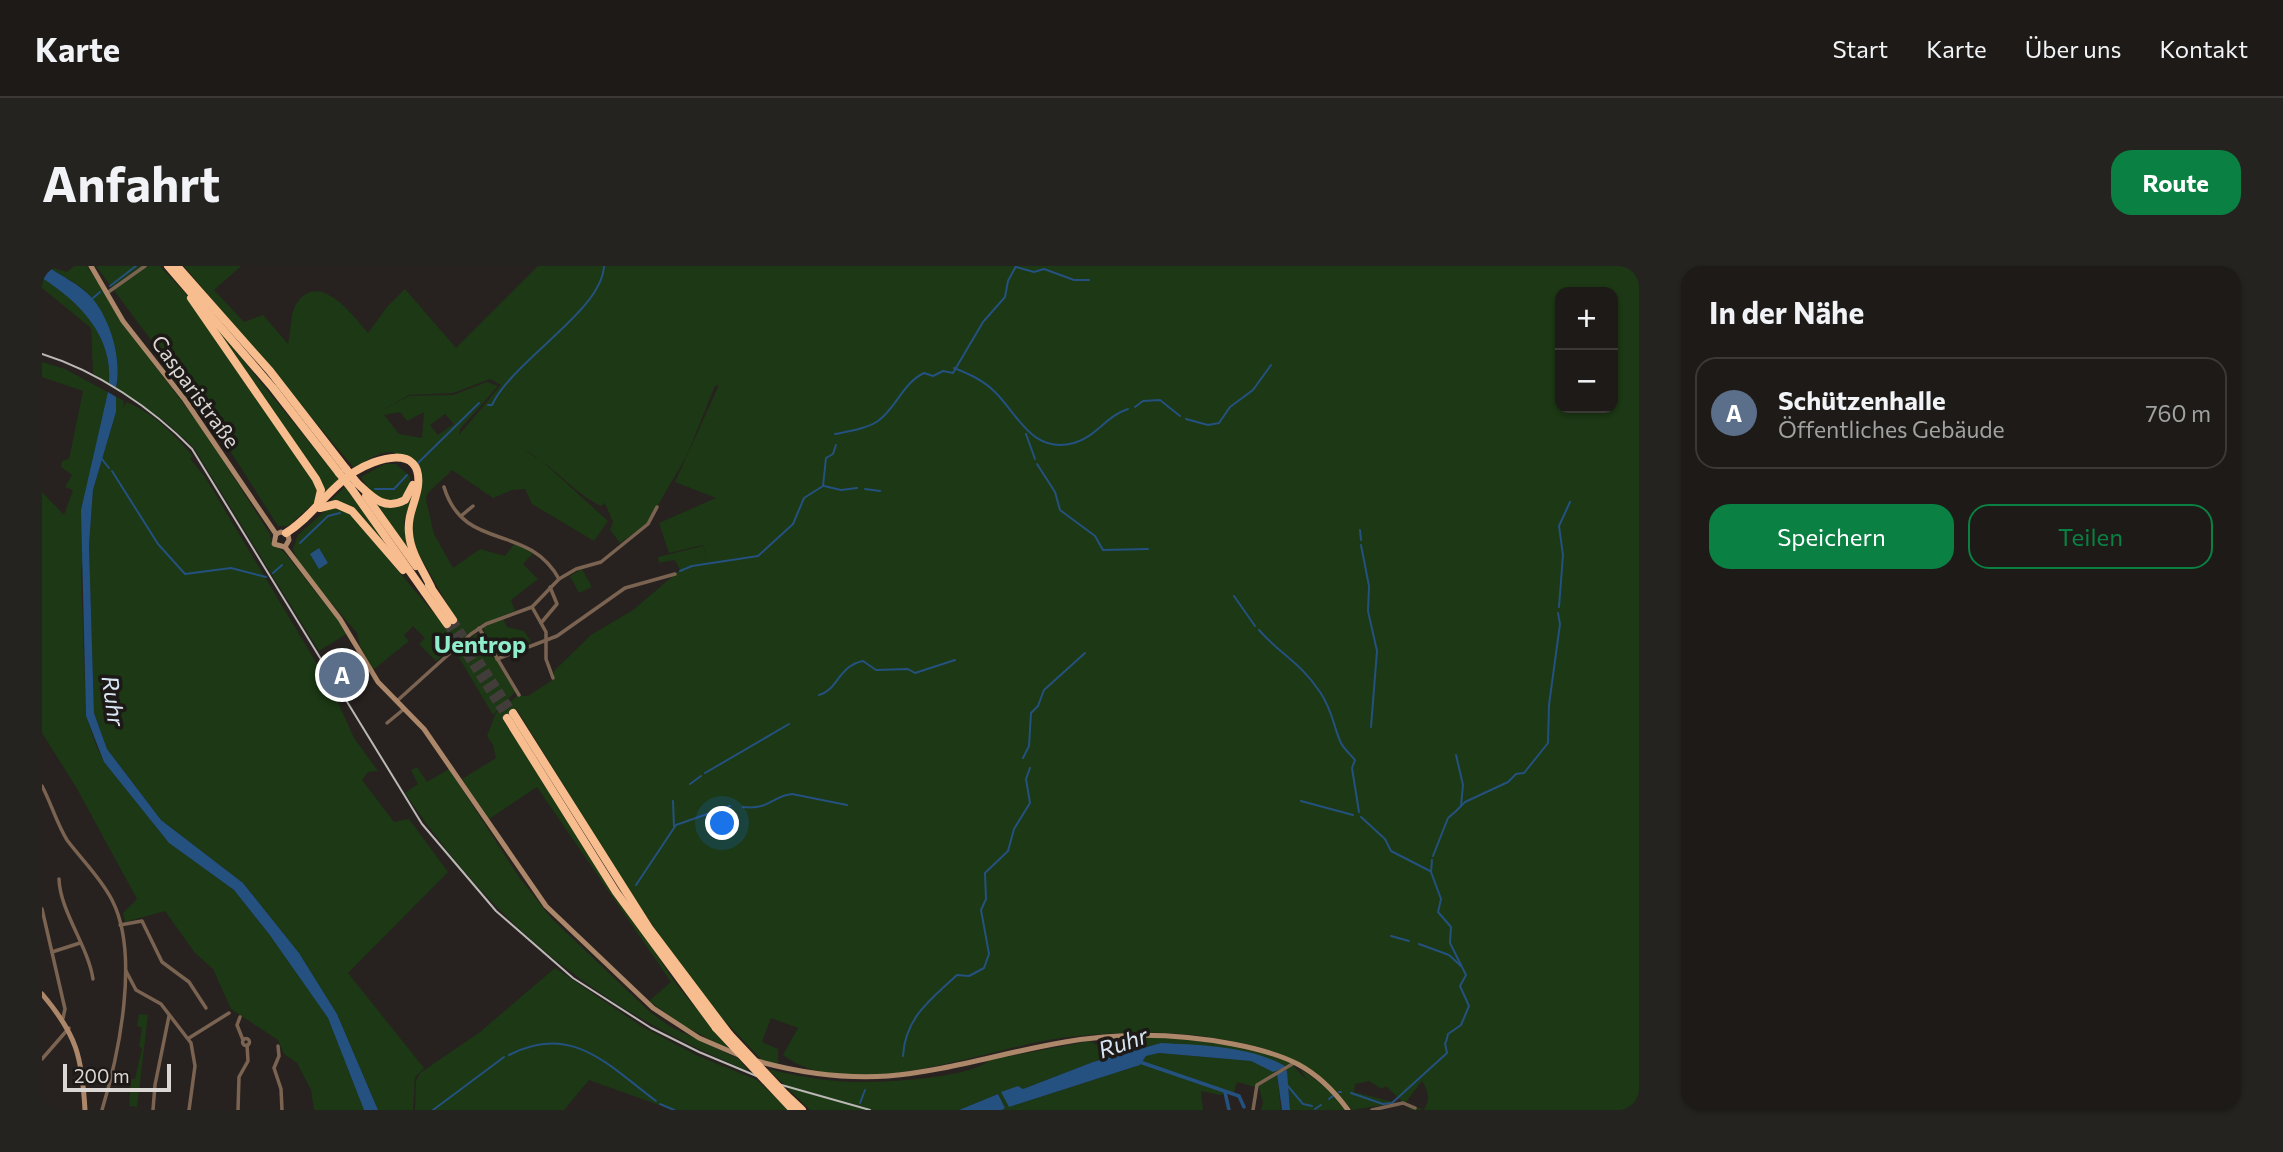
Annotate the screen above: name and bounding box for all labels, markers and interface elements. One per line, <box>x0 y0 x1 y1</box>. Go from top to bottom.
text: Karte <box>35 28 120 69</box>
text: Start <box>1833 34 1888 63</box>
text: Karte <box>1926 34 1987 63</box>
text: Über uns <box>2025 34 2121 63</box>
text: Kontakt <box>2159 34 2248 63</box>
button: Route <box>2111 150 2241 215</box>
text: Anfahrt <box>42 152 220 212</box>
map controls <box>1555 287 1618 413</box>
button: + <box>1555 287 1618 350</box>
text: In der Nähe <box>1709 293 1864 330</box>
street label: Casparistraße <box>147 330 245 452</box>
button: − <box>1555 350 1618 413</box>
text: Schützenhalle <box>1778 384 1946 415</box>
text: A <box>1726 399 1742 427</box>
text: 760 m <box>2145 399 2211 427</box>
text: Öffentliches Gebäude <box>1778 415 2005 443</box>
button: Speichern <box>1709 504 1954 569</box>
button: Teilen <box>1968 504 2213 569</box>
district label: Uentrop <box>434 629 526 658</box>
pin: A <box>319 649 365 701</box>
water label: Ruhr <box>97 674 131 729</box>
your location <box>705 806 739 840</box>
water label: Ruhr <box>1094 1020 1152 1064</box>
scale bar <box>63 1061 172 1093</box>
text: 200 m <box>74 1064 130 1087</box>

